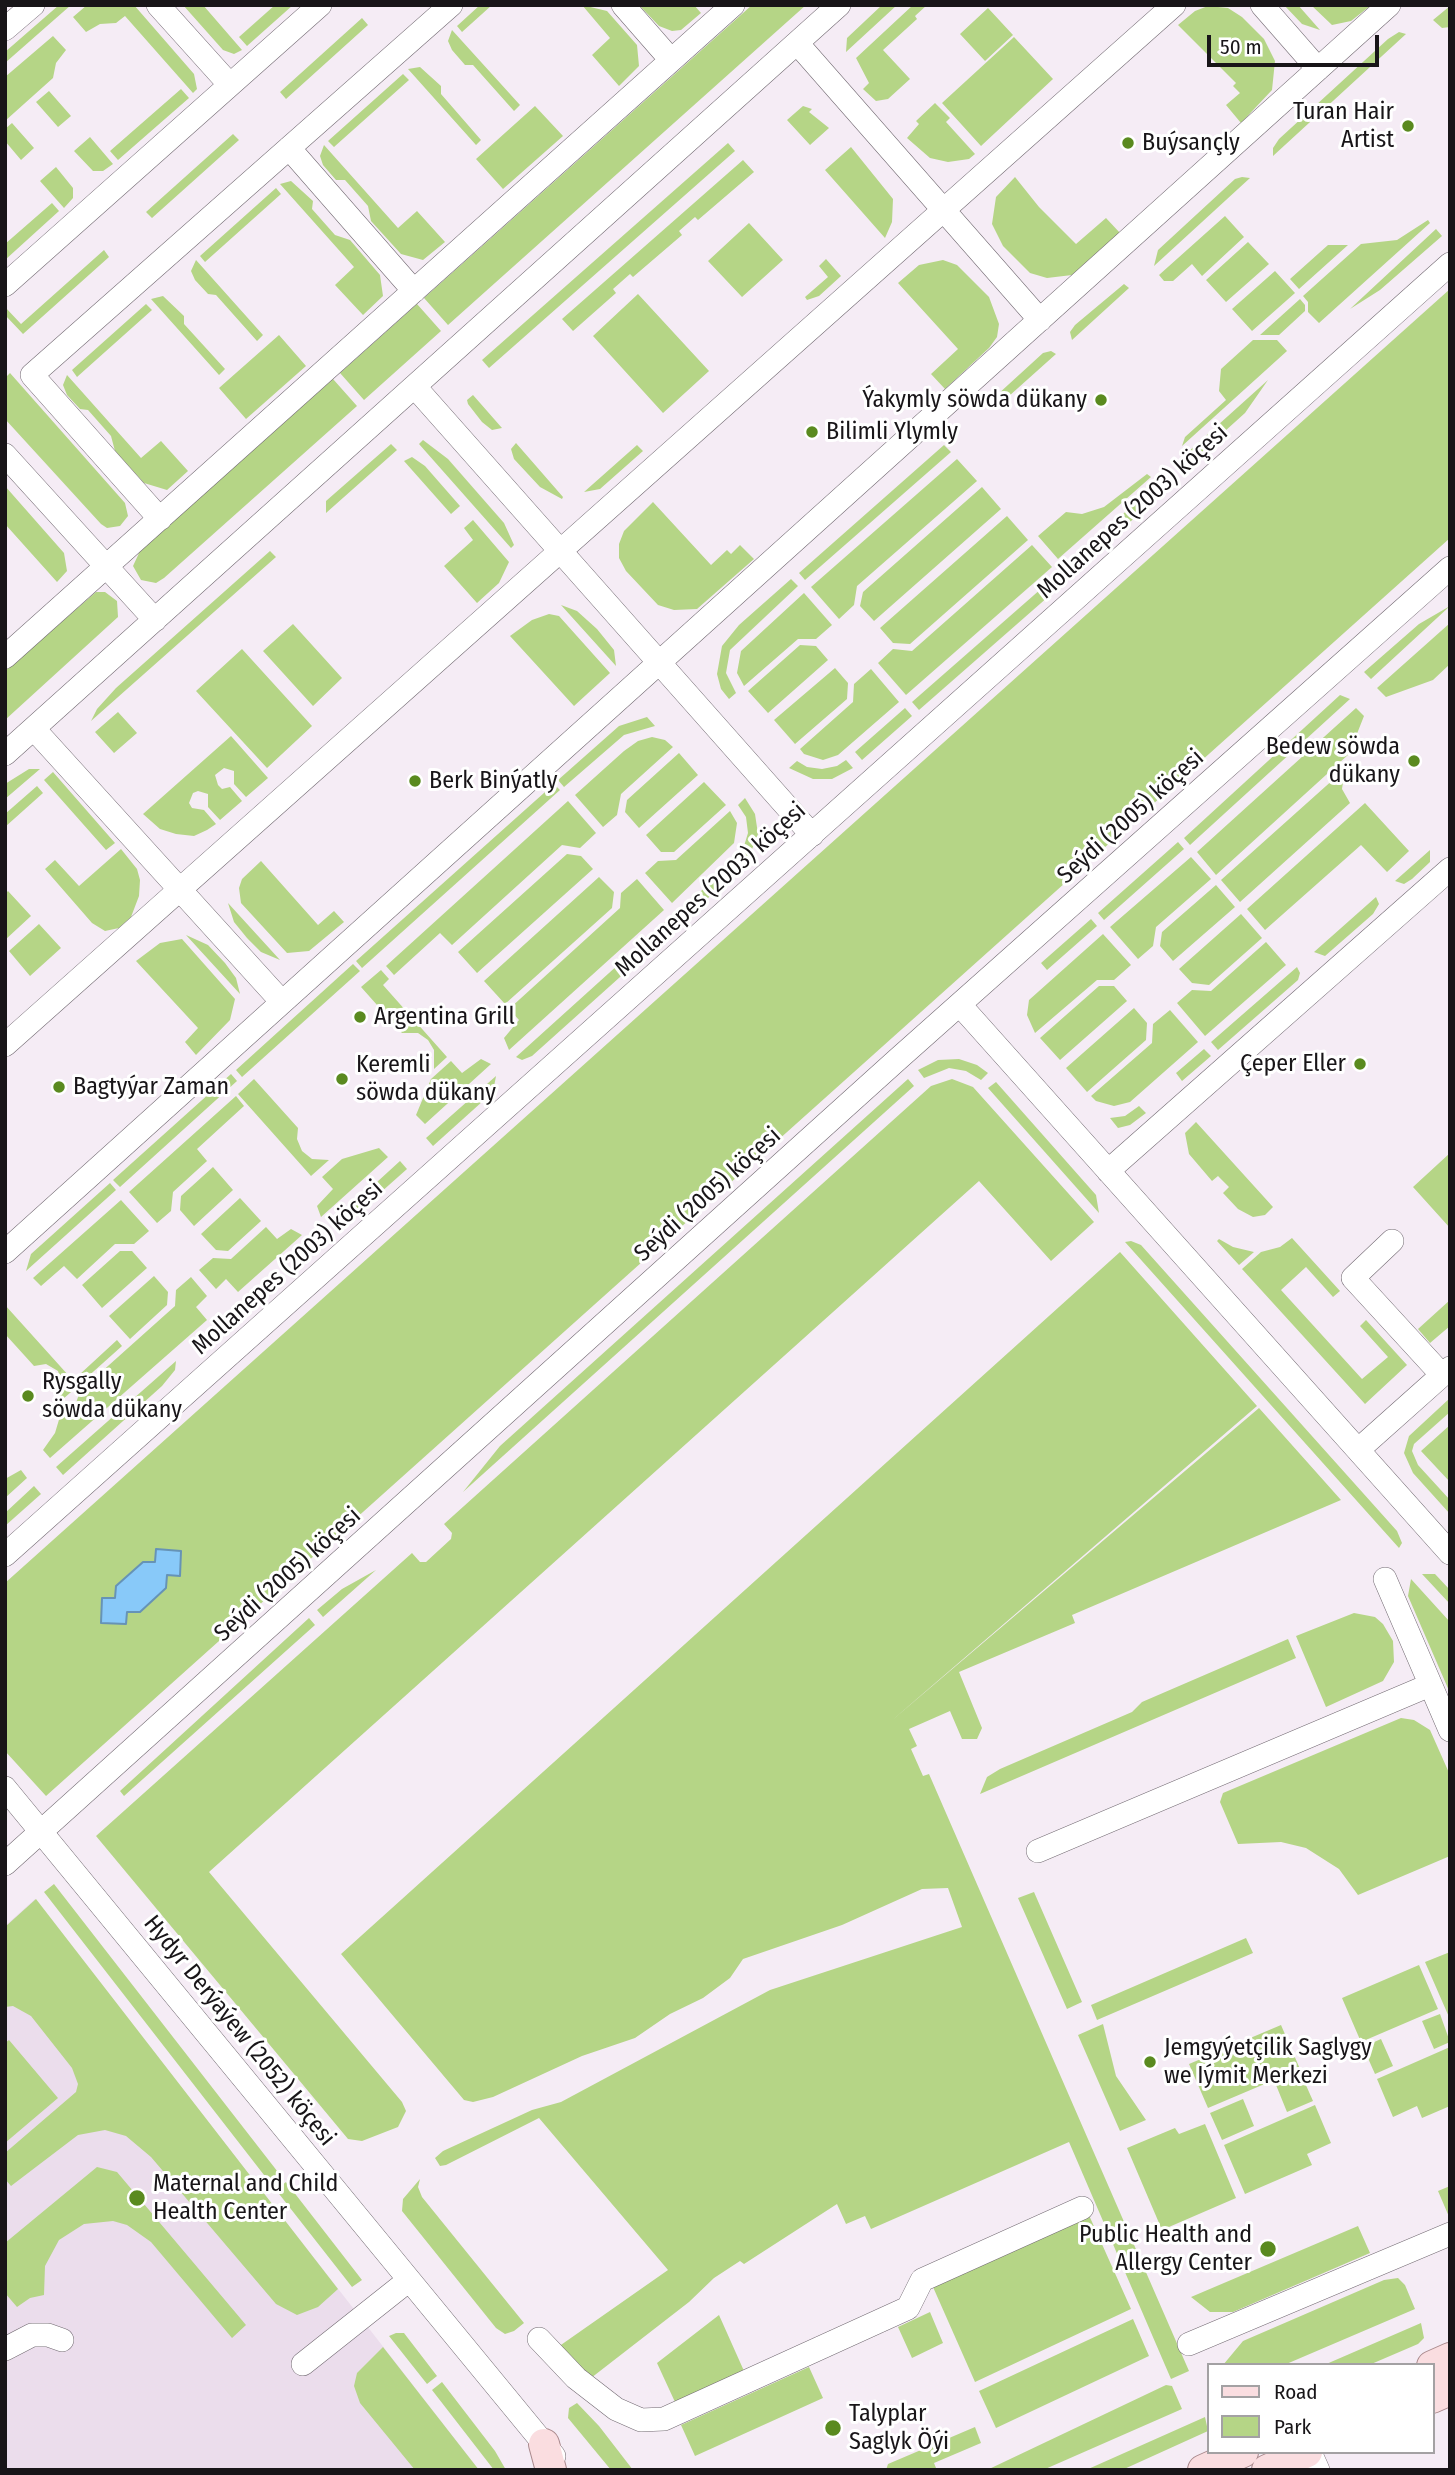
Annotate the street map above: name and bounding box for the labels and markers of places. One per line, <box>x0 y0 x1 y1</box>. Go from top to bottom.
place label: Turan Hair Artist <box>1293 98 1394 154</box>
marker: Turan Hair Artist <box>1400 118 1416 134</box>
place label: Buýsançly <box>1142 129 1240 157</box>
marker: Buýsançly <box>1120 135 1136 151</box>
place label: Ýakymly söwda dükany <box>862 386 1087 414</box>
marker: Ýakymly söwda dükany <box>1093 392 1109 408</box>
place label: Bilimli Ylymly <box>826 418 958 446</box>
marker: Bilimli Ylymly <box>804 424 820 440</box>
place label: Bedew söwda dükany <box>1266 733 1400 789</box>
marker: Bedew söwda dükany <box>1406 753 1422 769</box>
place label: Berk Binýatly <box>429 767 557 795</box>
marker: Berk Binýatly <box>407 773 423 789</box>
place label: Argentina Grill <box>374 1003 515 1031</box>
marker: Argentina Grill <box>352 1009 368 1025</box>
place label: Çeper Eller <box>1240 1050 1346 1078</box>
place label: Keremli söwda dükany <box>356 1051 496 1107</box>
marker: Çeper Eller <box>1352 1056 1368 1072</box>
marker: Keremli söwda dükany <box>334 1071 350 1087</box>
place label: Bagtyýar Zaman <box>73 1073 229 1101</box>
marker: Bagtyýar Zaman <box>51 1079 67 1095</box>
place label: Rysgally söwda dükany <box>42 1368 182 1424</box>
marker: Rysgally söwda dükany <box>20 1388 36 1404</box>
place label: Jemgyýetçilik Saglygy we Iýmit Merkezi <box>1164 2034 1372 2090</box>
marker: Jemgyýetçilik Saglygy we Iýmit Merkezi <box>1142 2054 1158 2070</box>
place label: Maternal and Child Health Center <box>153 2170 338 2226</box>
marker: Maternal and Child Health Center <box>127 2188 147 2208</box>
place label: Public Health and Allergy Center <box>1079 2221 1252 2277</box>
marker: Public Health and Allergy Center <box>1258 2239 1278 2259</box>
place label: Talyplar Saglyk Öýi <box>849 2400 949 2456</box>
marker: Talyplar Saglyk Öýi <box>823 2418 843 2438</box>

